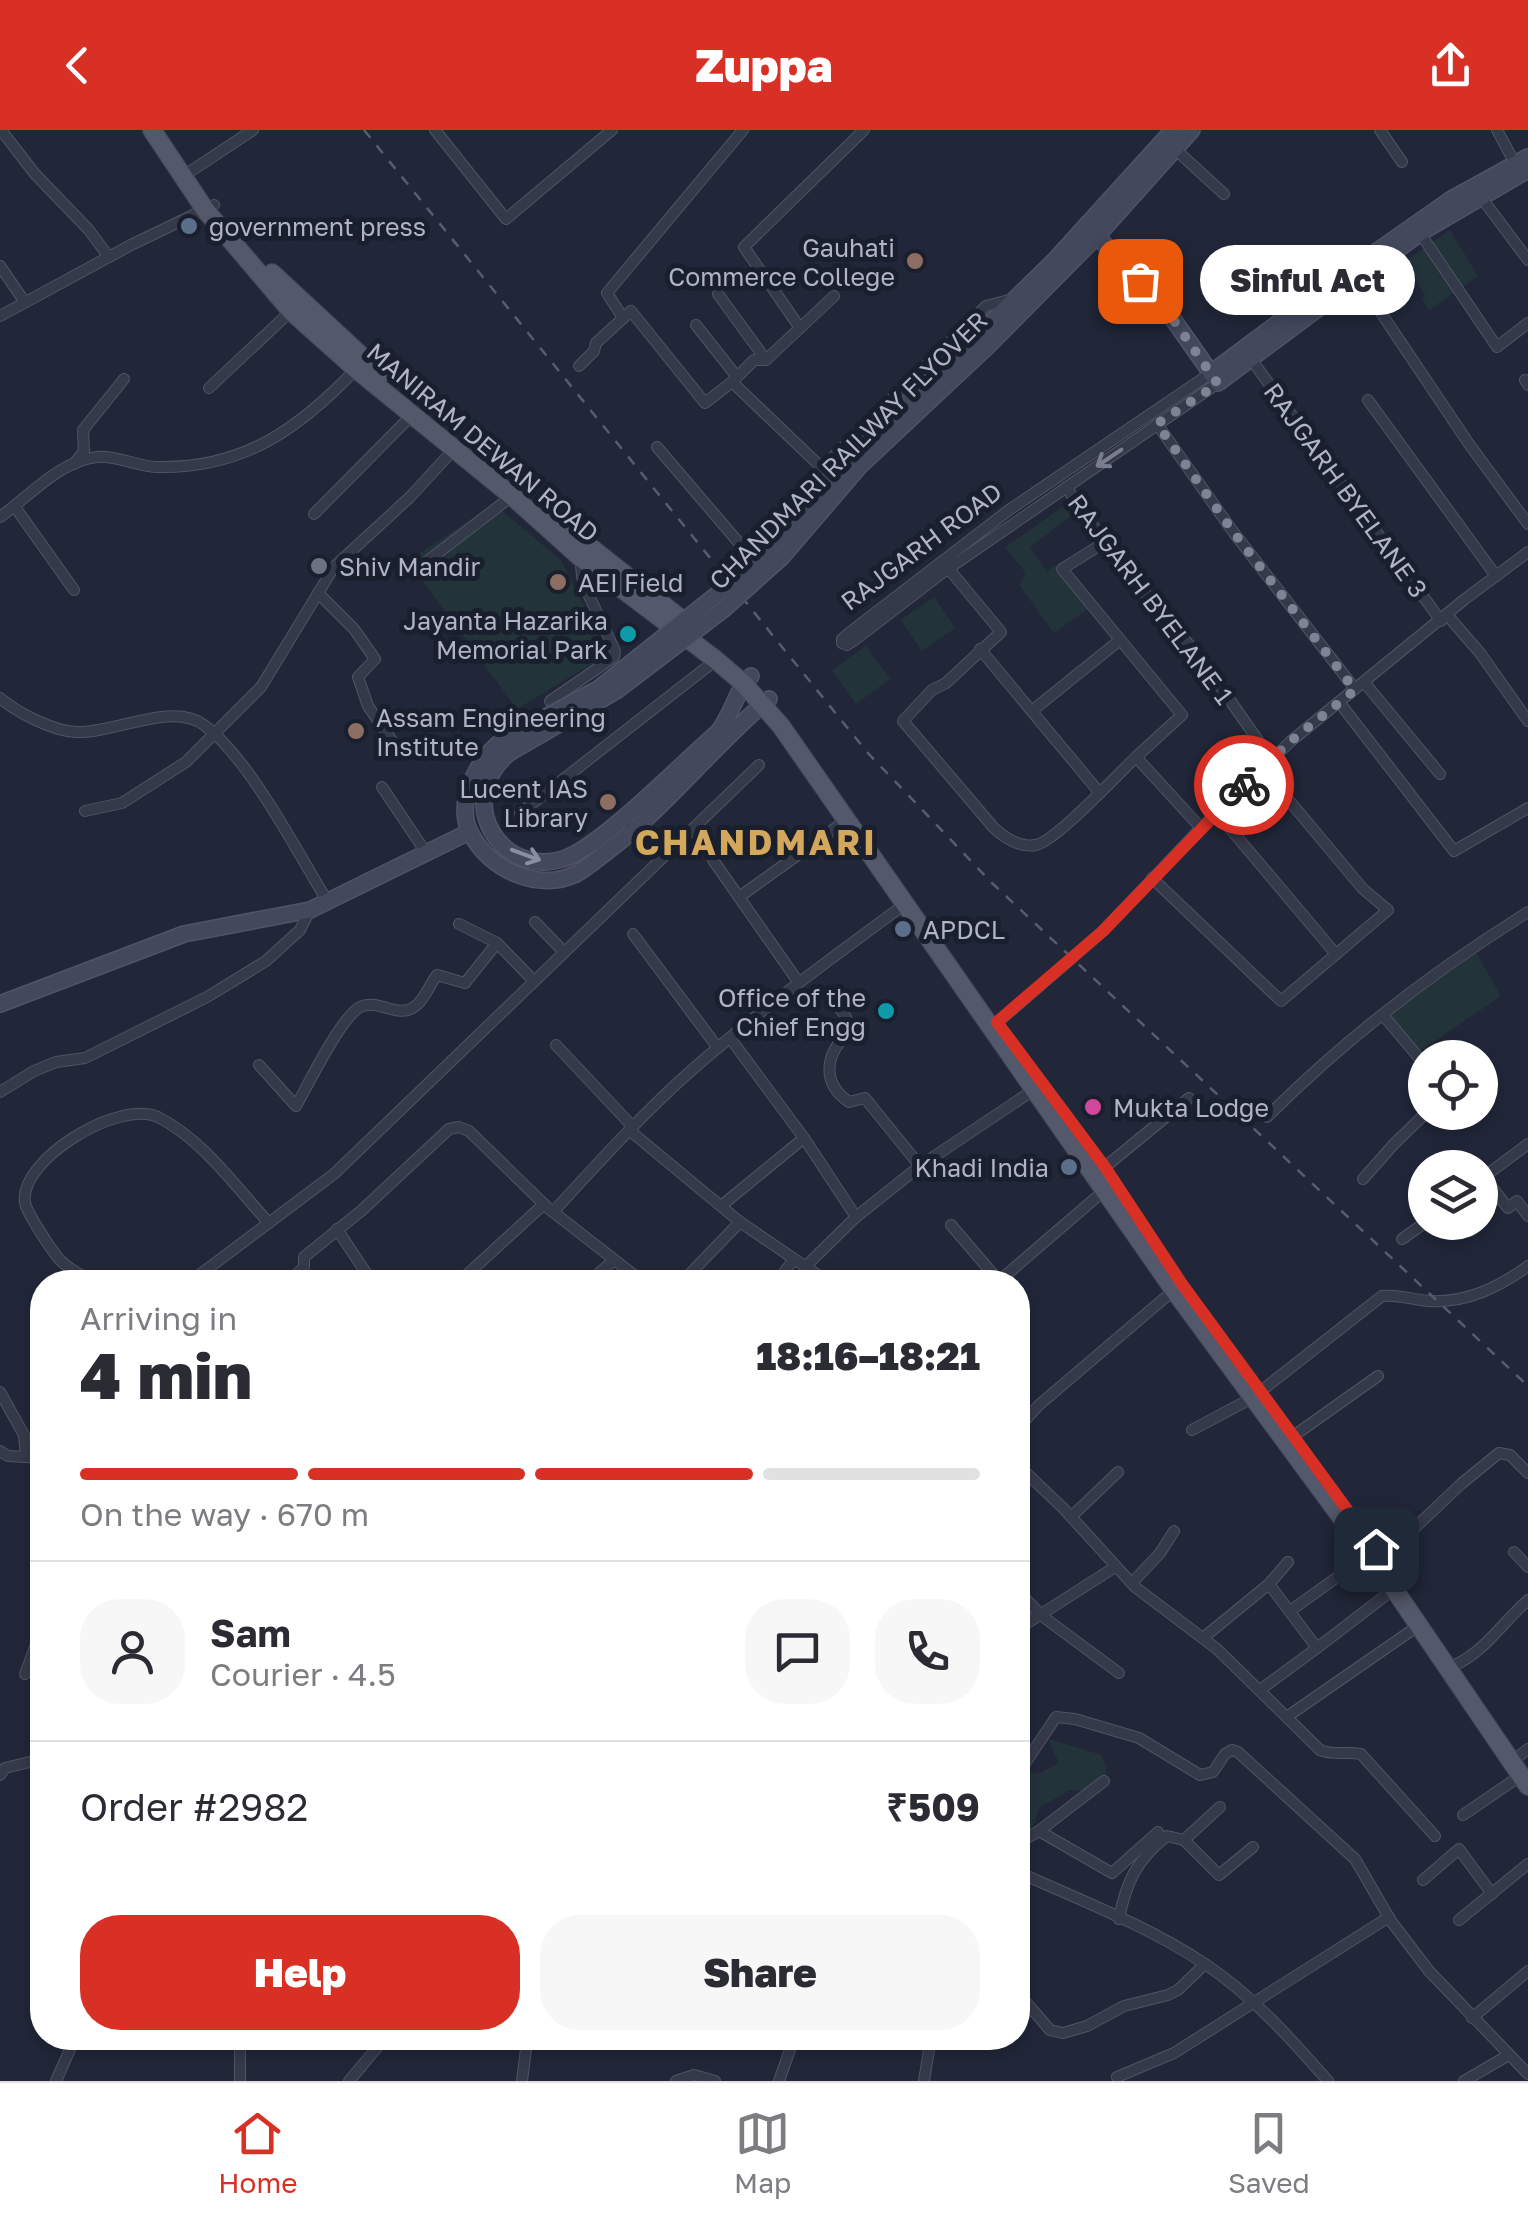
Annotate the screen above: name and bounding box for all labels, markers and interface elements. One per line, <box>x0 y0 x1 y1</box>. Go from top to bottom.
icon: back <box>50 38 105 93</box>
text: Zuppa <box>695 38 833 92</box>
icon: share <box>1423 38 1478 93</box>
place label: government press <box>209 211 426 242</box>
marker: government press <box>178 215 200 237</box>
place label: Gauhati Commerce College <box>668 232 895 292</box>
pin <box>1098 239 1183 324</box>
callout: Sinful Act <box>1200 246 1415 316</box>
marker: Gauhati Commerce College <box>904 250 926 272</box>
icon: bag <box>1113 254 1168 309</box>
text: Sinful Act <box>1230 261 1385 299</box>
street label: CHANDMARI RAILWAY FLYOVER <box>703 305 993 595</box>
street label: MANIRAM DEWAN ROAD <box>361 336 605 548</box>
street label: RAJGARH BYELANE 3 <box>1258 377 1434 603</box>
one-way arrow <box>1095 447 1123 468</box>
street label: RAJGARH ROAD <box>834 475 1008 617</box>
street label: RAJGARH BYELANE 1 <box>1062 488 1240 710</box>
place label: Shiv Mandir <box>339 551 480 582</box>
marker: Shiv Mandir <box>308 555 330 577</box>
place label: AEI Field <box>578 567 683 598</box>
marker: AEI Field <box>547 571 569 593</box>
place label: Jayanta Hazarika Memorial Park <box>403 605 608 665</box>
marker: Jayanta Hazarika Memorial Park <box>617 623 639 645</box>
place label: Assam Engineering Institute <box>376 702 606 762</box>
marker: Assam Engineering Institute <box>345 720 367 742</box>
courier <box>1194 735 1294 835</box>
icon: bike <box>1217 758 1272 813</box>
place label: Lucent IAS Library <box>459 773 588 833</box>
marker: Lucent IAS Library <box>597 791 619 813</box>
district label: CHANDMARI <box>635 821 877 863</box>
one-way arrow <box>510 847 541 865</box>
place label: APDCL <box>923 914 1005 945</box>
marker: APDCL <box>892 918 914 940</box>
place label: Office of the Chief Engg <box>718 982 866 1042</box>
marker: Office of the Chief Engg <box>875 1000 897 1022</box>
map controls <box>1408 1040 1498 1240</box>
button: locate <box>1408 1040 1498 1130</box>
place label: Mukta Lodge <box>1113 1092 1269 1123</box>
marker: Mukta Lodge <box>1082 1096 1104 1118</box>
button: layers <box>1408 1150 1498 1240</box>
place label: Khadi India <box>914 1152 1049 1183</box>
marker: Khadi India <box>1058 1156 1080 1178</box>
text: Arriving in <box>80 1299 237 1337</box>
text: 18:16–18:21 <box>756 1333 980 1378</box>
text: 4 min <box>80 1335 252 1413</box>
text: On the way · 670 m <box>80 1495 369 1533</box>
pin <box>1334 1507 1419 1592</box>
icon: home <box>1349 1522 1404 1577</box>
button: person <box>80 1599 185 1704</box>
button: chat <box>745 1599 850 1704</box>
button: phone <box>875 1599 980 1704</box>
text: Sam <box>210 1610 291 1655</box>
text: Courier · 4.5 <box>210 1655 396 1693</box>
text: Order #2982 <box>80 1784 308 1829</box>
text: ₹509 <box>886 1784 980 1829</box>
button: Help <box>80 1915 520 2030</box>
button: Share <box>540 1915 980 2030</box>
tab: Home <box>218 2106 297 2199</box>
tab: Map <box>734 2106 791 2199</box>
tab: Saved <box>1228 2106 1310 2199</box>

